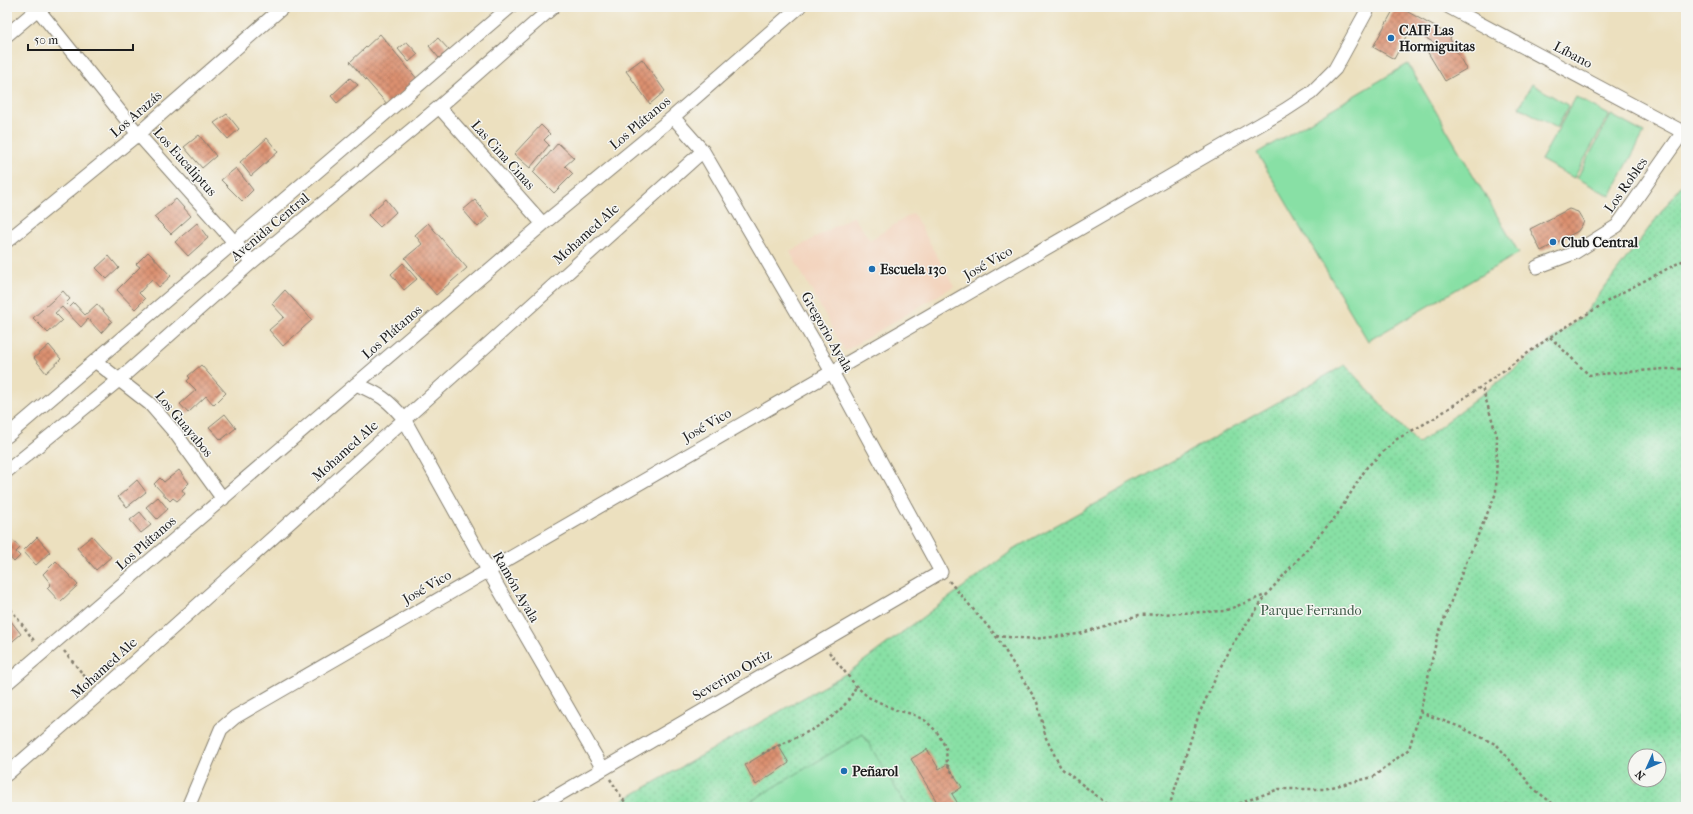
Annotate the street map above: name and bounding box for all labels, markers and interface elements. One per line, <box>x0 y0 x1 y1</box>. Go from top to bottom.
place label: CAIF Las Hormiguitas <box>1399 22 1476 55</box>
scale bar <box>28 26 133 52</box>
text: 50 m <box>34 33 58 47</box>
marker: CAIF Las Hormiguitas <box>1386 33 1396 43</box>
street label: Líbano <box>1551 38 1595 72</box>
street label: Los Arazás <box>107 87 165 141</box>
street label: Los Plátanos <box>606 93 674 153</box>
street label: Las Cina Cinas <box>467 117 539 193</box>
street label: Los Eucaliptus <box>150 124 220 200</box>
street label: Los Robles <box>1601 154 1651 216</box>
street label: Avenida Central <box>226 189 313 265</box>
street label: Mohamed Ale <box>550 200 623 268</box>
place label: Club Central <box>1561 234 1638 251</box>
marker: Club Central <box>1548 237 1558 247</box>
street label: José Vico <box>960 242 1015 284</box>
place label: Escuela 130 <box>880 261 947 278</box>
marker: Escuela 130 <box>867 264 877 274</box>
street label: Gregorio Ayala <box>797 289 857 376</box>
street label: Los Plátanos <box>358 301 426 363</box>
street label: Los Guayabos <box>151 387 217 461</box>
street label: José Vico <box>679 404 734 446</box>
street label: Mohamed Ale <box>309 417 382 485</box>
street label: Los Plátanos <box>112 512 180 574</box>
street label: Ramón Ayala <box>489 548 543 626</box>
street label: José Vico <box>399 566 454 608</box>
park label: Parque Ferrando <box>1260 602 1362 619</box>
street label: Mohamed Ale <box>68 634 141 702</box>
street label: Severino Ortiz <box>689 646 775 704</box>
north arrow <box>1627 748 1667 788</box>
place label: Peñarol <box>852 763 899 780</box>
marker: Peñarol <box>839 766 849 776</box>
text: N <box>1632 767 1648 782</box>

